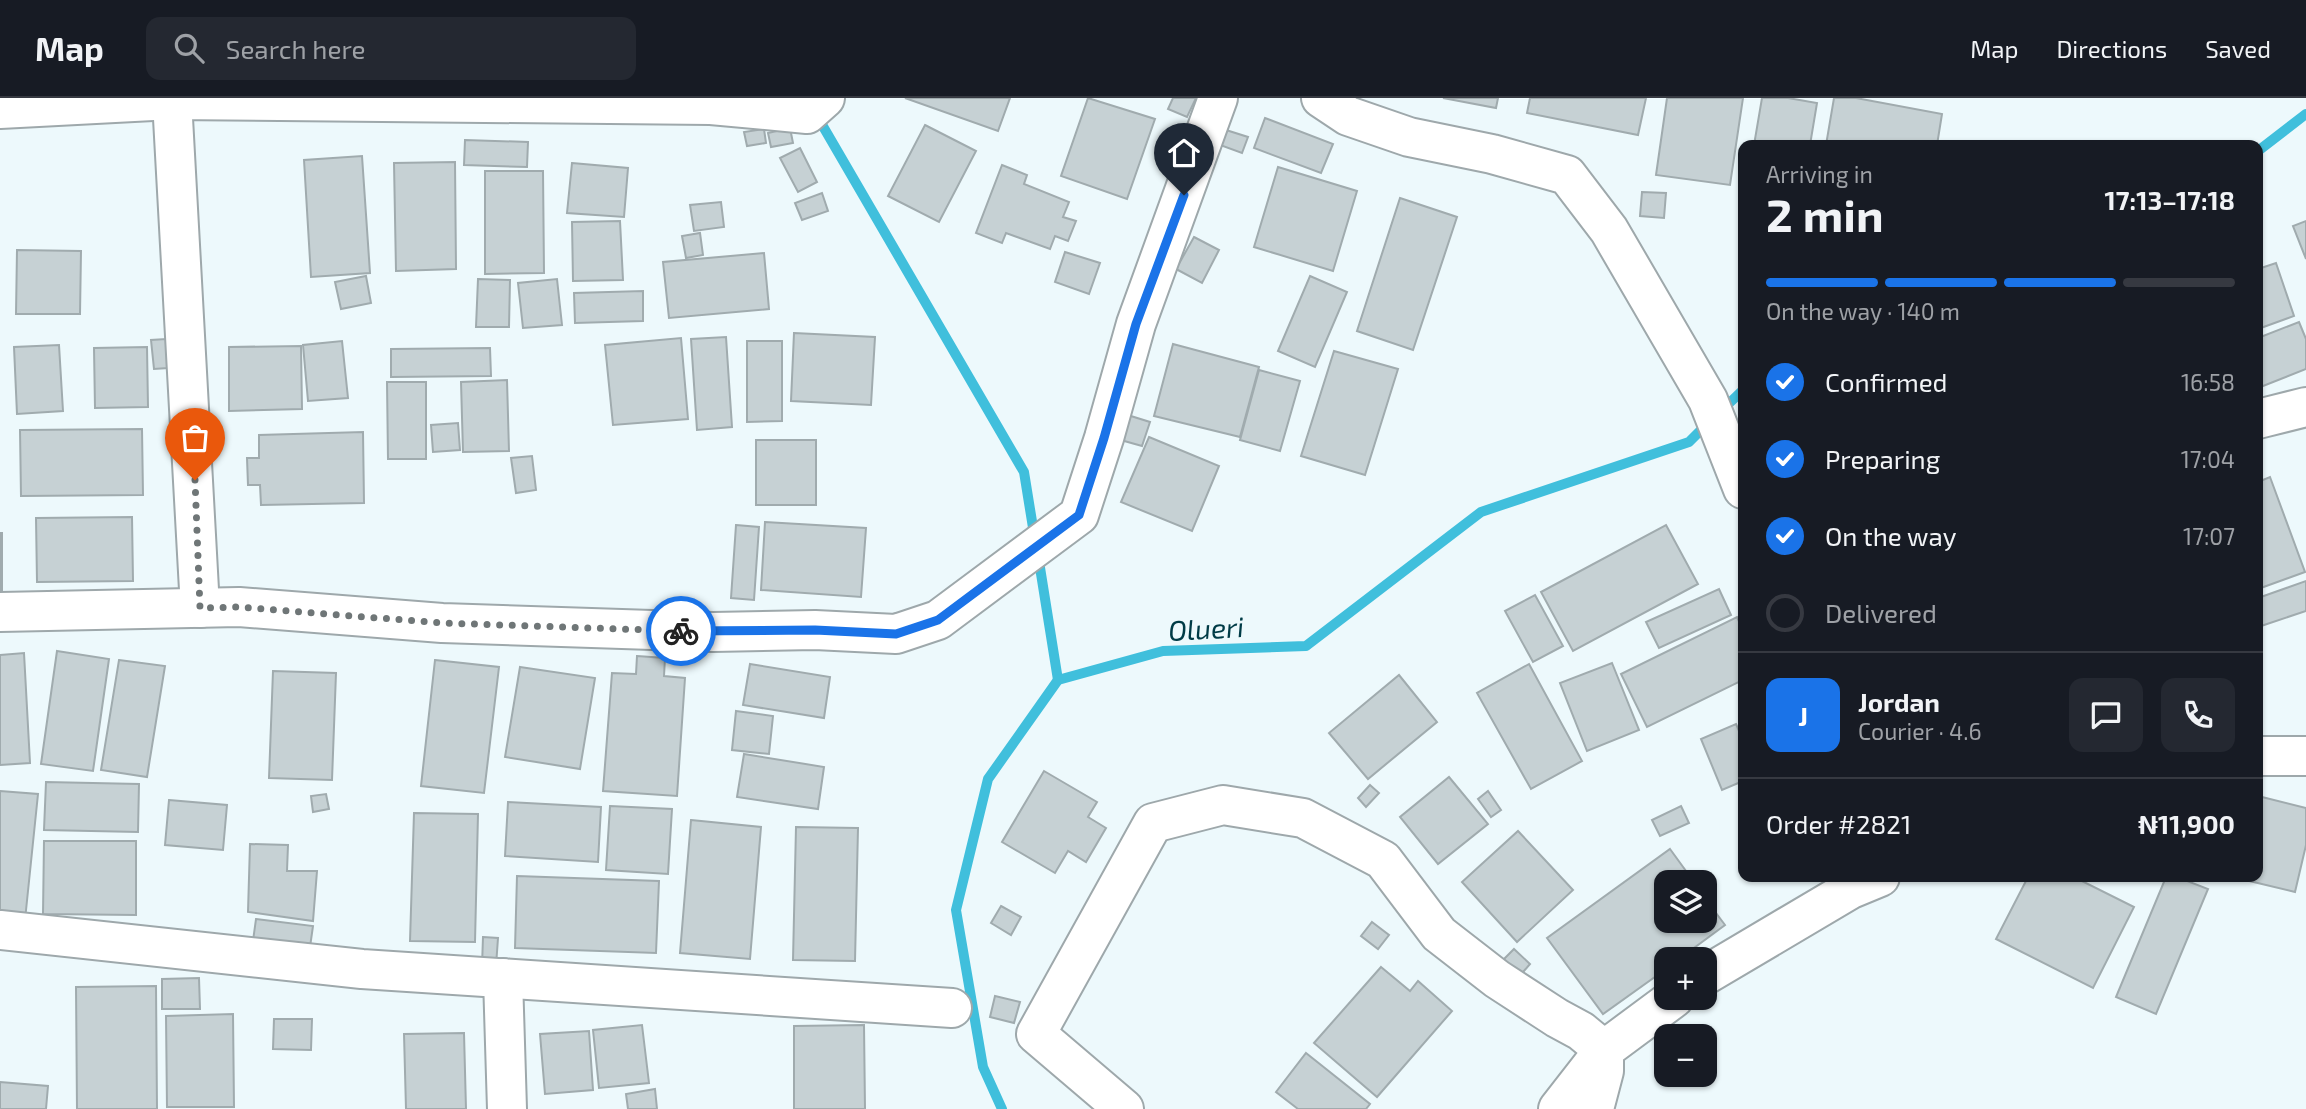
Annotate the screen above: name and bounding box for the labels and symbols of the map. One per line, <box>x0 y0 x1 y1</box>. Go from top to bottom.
pin <box>1154 123 1214 195</box>
pin <box>165 408 225 480</box>
courier <box>646 596 716 666</box>
water label: Olueri <box>1167 609 1245 647</box>

